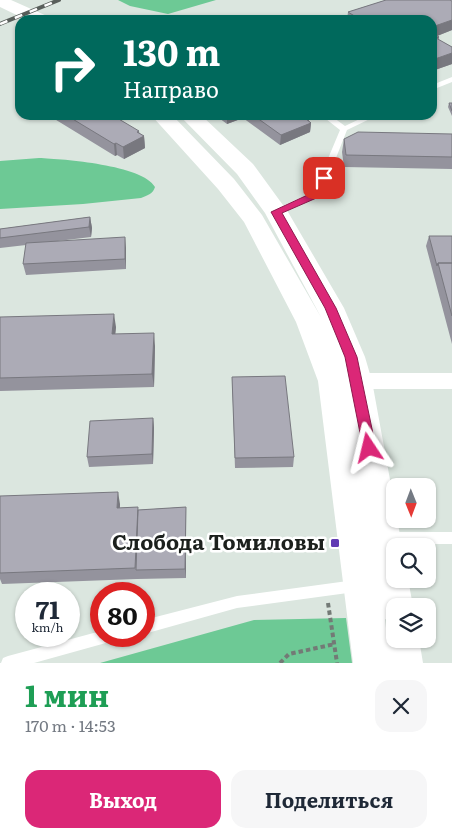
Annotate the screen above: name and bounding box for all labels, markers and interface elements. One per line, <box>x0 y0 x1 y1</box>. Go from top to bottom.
text: 130 m <box>123 25 220 77</box>
icon: right <box>40 35 105 100</box>
text: Направо <box>123 72 219 105</box>
pin <box>303 157 345 199</box>
icon: arrive <box>310 164 338 192</box>
position arrow <box>342 421 394 473</box>
north arrow <box>386 478 436 528</box>
map controls <box>386 478 436 648</box>
place label: Слобода Томиловы <box>112 525 325 556</box>
marker: Слобода Томиловы <box>329 537 341 549</box>
button: search <box>386 538 436 588</box>
speed limit sign: 80 <box>90 582 155 647</box>
text: 71 <box>35 590 60 627</box>
button: layers <box>386 598 436 648</box>
text: km/h <box>32 618 63 636</box>
text: 1 мин <box>25 672 109 716</box>
button: close <box>375 680 427 732</box>
text: 170 m · 14:53 <box>25 713 116 737</box>
button: Выход <box>25 770 221 828</box>
button: Поделиться <box>231 770 427 828</box>

